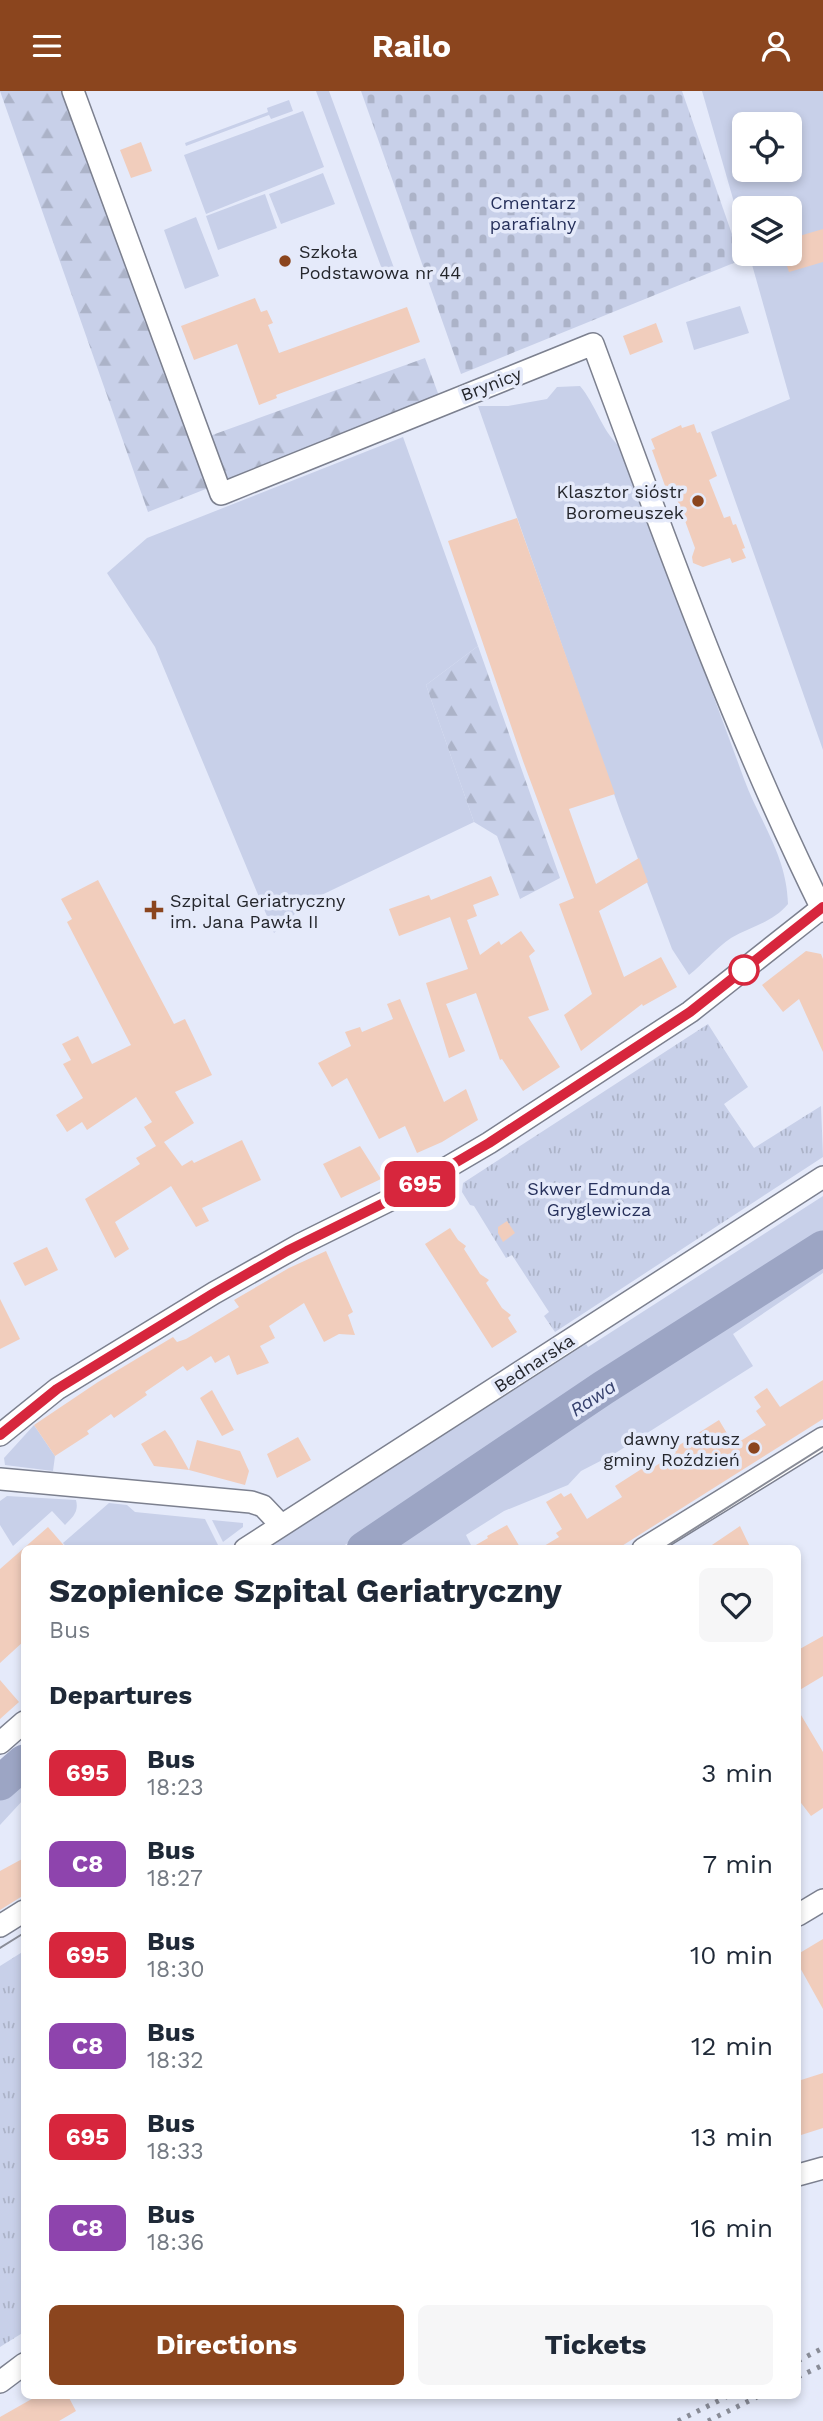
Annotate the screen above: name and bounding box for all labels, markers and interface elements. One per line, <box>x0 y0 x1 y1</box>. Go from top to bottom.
icon: menu <box>28 27 66 65</box>
text: Railo <box>372 27 451 65</box>
icon: person <box>757 27 795 65</box>
map controls <box>732 112 802 266</box>
button: locate <box>732 112 802 182</box>
park label: Cmentarz parafialny <box>490 192 577 234</box>
button: layers <box>732 196 802 266</box>
place label: Szkoła Podstawowa nr 44 <box>299 241 461 283</box>
marker: Szkoła Podstawowa nr 44 <box>277 253 293 269</box>
street label: Brynicy <box>458 363 525 405</box>
place label: Klasztor sióstr Boromeuszek <box>557 481 684 523</box>
marker: Klasztor sióstr Boromeuszek <box>690 493 706 509</box>
place label: Szpital Geriatryczny im. Jana Pawła II <box>170 890 346 932</box>
marker: Szpital Geriatryczny im. Jana Pawła II <box>144 900 164 920</box>
unlabelled marker <box>729 955 759 985</box>
line badge: 695 <box>380 1161 460 1207</box>
text: 695 <box>398 1170 442 1198</box>
park label: Skwer Edmunda Gryglewicza <box>527 1178 671 1220</box>
street label: Bednarska <box>490 1329 578 1397</box>
water label: Rawa <box>566 1374 621 1421</box>
place label: dawny ratusz gminy Roździeń <box>604 1428 740 1470</box>
marker: dawny ratusz gminy Roździeń <box>746 1440 762 1456</box>
button: heart <box>699 1568 773 1642</box>
text: Szopienice Szpital Geriatryczny <box>49 1571 562 1610</box>
text: Bus <box>49 1617 90 1644</box>
text: Departures <box>49 1680 192 1710</box>
text: Bus <box>147 1744 195 1774</box>
text: 3 min <box>701 1758 773 1788</box>
text: 695 <box>66 1759 109 1787</box>
text: 18:23 <box>147 1774 204 1801</box>
text: Bus <box>147 1835 195 1865</box>
text: 7 min <box>703 1849 773 1879</box>
text: C8 <box>72 1850 103 1878</box>
text: 18:27 <box>147 1865 203 1892</box>
text: Bus <box>147 1926 195 1956</box>
text: 10 min <box>690 1940 773 1970</box>
text: 695 <box>66 1941 109 1969</box>
text: 18:30 <box>147 1956 205 1983</box>
text: Bus <box>147 2017 195 2047</box>
text: 12 min <box>691 2031 773 2061</box>
text: C8 <box>72 2032 103 2060</box>
text: 18:32 <box>147 2047 204 2074</box>
text: Bus <box>147 2108 195 2138</box>
text: 13 min <box>691 2122 773 2152</box>
text: 695 <box>66 2123 109 2151</box>
text: 18:33 <box>147 2138 204 2165</box>
text: Bus <box>147 2199 195 2229</box>
text: 16 min <box>690 2213 773 2243</box>
text: C8 <box>72 2214 103 2242</box>
text: 18:36 <box>147 2229 204 2256</box>
button: Directions <box>49 2305 404 2385</box>
button: Tickets <box>418 2305 773 2385</box>

